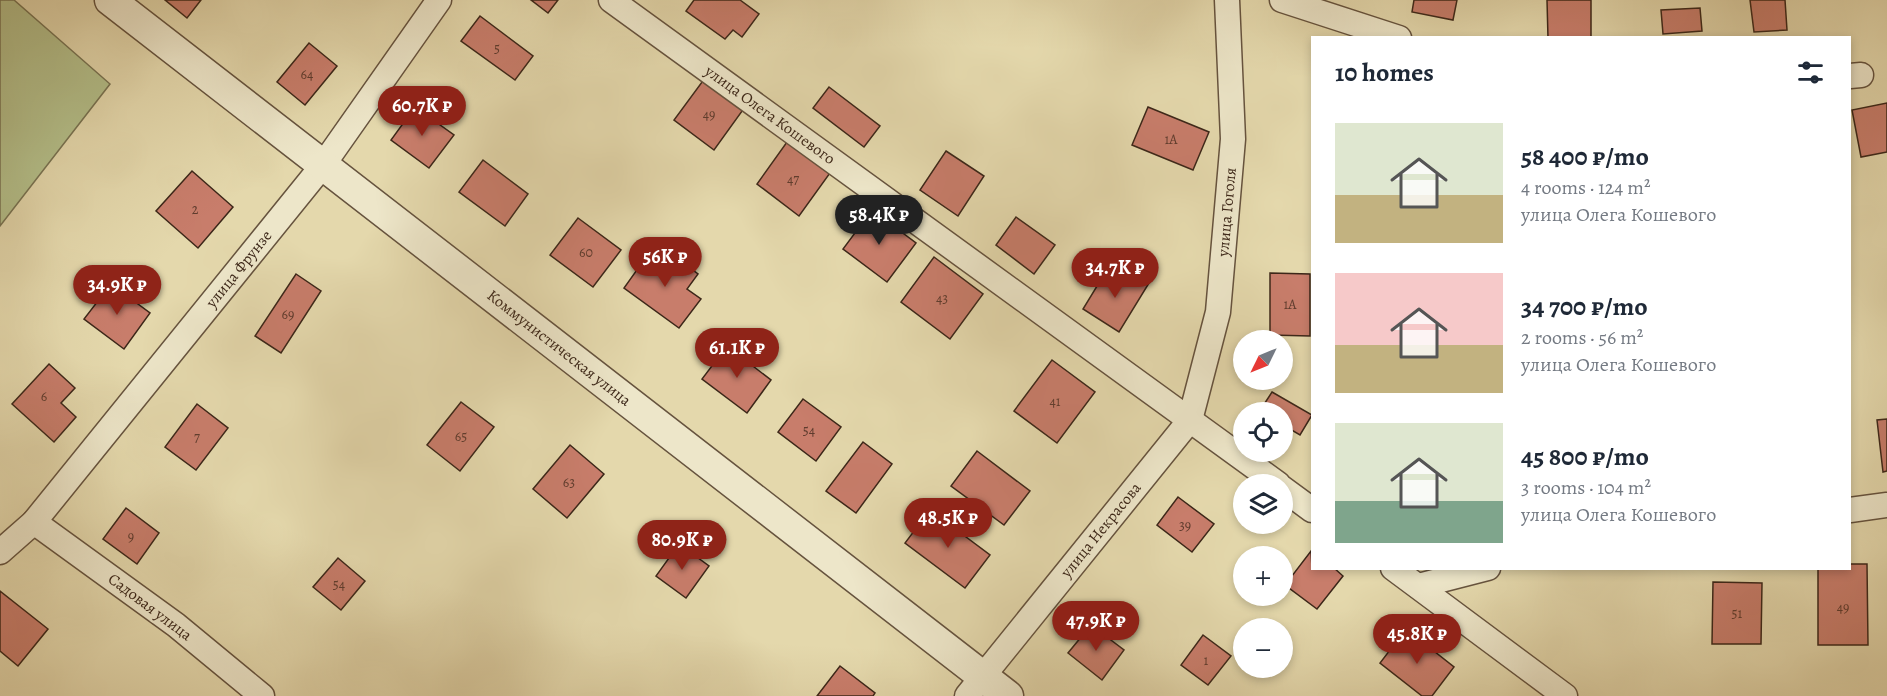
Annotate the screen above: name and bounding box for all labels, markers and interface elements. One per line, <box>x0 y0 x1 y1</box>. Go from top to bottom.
house number: 5 <box>494 39 500 58</box>
text: 10 homes <box>1335 55 1434 90</box>
icon: filters <box>1794 56 1827 89</box>
street label: улица Олега Кошевого <box>700 60 840 170</box>
house number: 64 <box>301 65 313 84</box>
pin: 60.7K ₽ <box>367 86 477 137</box>
text: 60.7K ₽ <box>392 92 452 119</box>
house number: 49 <box>703 105 715 124</box>
house number: 1А <box>1165 130 1178 149</box>
text: 58 400 ₽/mo <box>1521 139 1649 174</box>
icon: home <box>1383 147 1455 219</box>
street label: улица Гоголя <box>1212 166 1242 258</box>
house number: 47 <box>787 170 799 189</box>
text: 4 rooms · 124 m² <box>1521 174 1651 201</box>
pin: 58.4K ₽ <box>824 195 934 246</box>
house number: 2 <box>192 200 199 219</box>
text: 58.4K ₽ <box>849 201 909 228</box>
text: улица Олега Кошевого <box>1521 201 1716 228</box>
street label: улица Фрунзе <box>200 225 277 313</box>
pin: 56K ₽ <box>623 237 707 288</box>
house number: 60 <box>579 243 593 262</box>
text: 56K ₽ <box>643 243 687 270</box>
pin: 34.7K ₽ <box>1060 248 1170 299</box>
text: 34.7K ₽ <box>1086 254 1144 281</box>
pin: 34.9K ₽ <box>62 265 172 316</box>
text: 34.9K ₽ <box>87 271 147 298</box>
street label: Коммунистическая улица <box>482 285 636 412</box>
house number: 43 <box>936 289 948 308</box>
text: 34 700 ₽/mo <box>1521 289 1648 324</box>
house number: 1А <box>1284 295 1297 314</box>
icon: home <box>1383 297 1455 369</box>
house number: 69 <box>282 305 294 324</box>
text: 2 rooms · 56 m² <box>1521 324 1643 351</box>
pin: 61.1K ₽ <box>682 328 792 379</box>
north arrow <box>1233 330 1293 390</box>
map controls <box>1233 330 1293 678</box>
text: 61.1K ₽ <box>709 334 765 361</box>
text: улица Олега Кошевого <box>1521 351 1716 378</box>
house number: 6 <box>41 387 47 406</box>
house number: 41 <box>1049 392 1061 411</box>
button: locate <box>1233 402 1293 462</box>
house number: 54 <box>803 421 815 440</box>
house number: 65 <box>455 427 467 446</box>
house number: 7 <box>194 428 200 447</box>
text: 45 800 ₽/mo <box>1521 439 1649 474</box>
icon: home <box>1383 447 1455 519</box>
house number: 63 <box>563 473 575 492</box>
button: layers <box>1233 474 1293 534</box>
text: 3 rooms · 104 m² <box>1521 474 1651 501</box>
street label: улица Некрасова <box>1055 477 1147 583</box>
pin: 48.5K ₽ <box>893 498 1003 549</box>
text: улица Олега Кошевого <box>1521 501 1716 528</box>
text: 48.5K ₽ <box>918 504 978 531</box>
house number: 39 <box>1179 516 1191 535</box>
pin: 80.9K ₽ <box>627 520 737 571</box>
text: 80.9K ₽ <box>651 526 713 553</box>
house number: 9 <box>128 527 134 546</box>
button: + <box>1233 546 1293 606</box>
street label: Садовая улица <box>103 568 197 646</box>
house number: 54 <box>333 575 345 594</box>
house number: 49 <box>1837 598 1849 617</box>
pin: 47.9K ₽ <box>1041 601 1151 652</box>
house number: 51 <box>1732 604 1743 623</box>
text: 47.9K ₽ <box>1066 607 1126 634</box>
pin: 45.8K ₽ <box>1362 614 1472 665</box>
button: − <box>1233 618 1293 678</box>
text: 45.8K ₽ <box>1387 620 1447 647</box>
house number: 1 <box>1204 651 1209 670</box>

